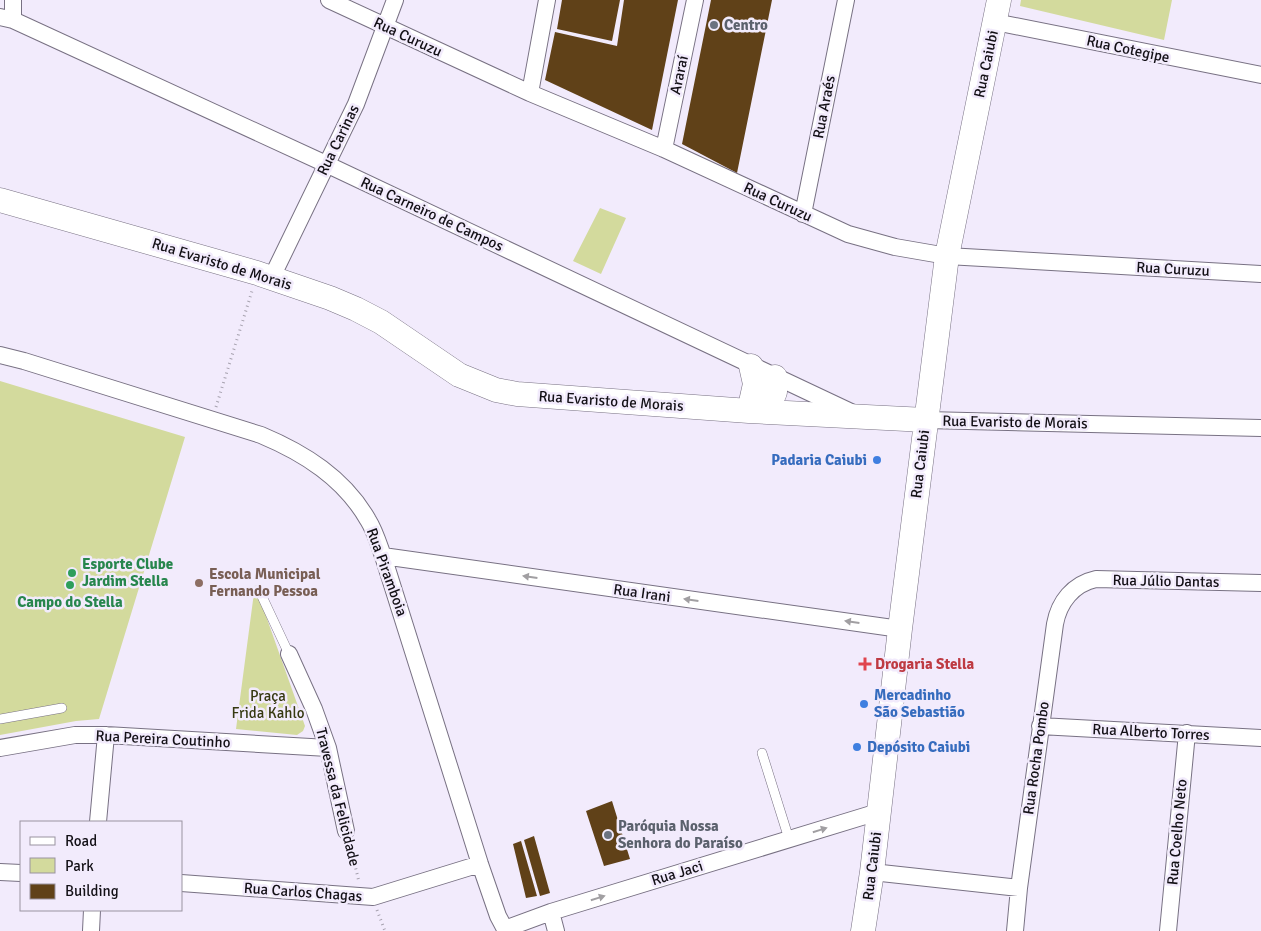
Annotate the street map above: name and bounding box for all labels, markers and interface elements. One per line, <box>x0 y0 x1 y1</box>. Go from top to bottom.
street label: Rua Curuzu <box>371 13 445 61</box>
place label: Centro <box>724 16 768 34</box>
marker: Centro <box>708 19 720 31</box>
street label: Rua Caiubi <box>970 29 1002 99</box>
street label: Rua Cotegipe <box>1085 31 1171 67</box>
street label: Araraí <box>666 54 692 96</box>
street label: Rua Araés <box>809 73 839 140</box>
street label: Rua Carinas <box>313 101 363 178</box>
street label: Rua Carneiro de Campos <box>358 173 507 255</box>
street label: Rua Curuzu <box>741 178 815 226</box>
street label: Rua Evaristo de Morais <box>150 234 295 294</box>
street label: Rua Curuzu <box>1136 258 1210 280</box>
street label: Rua Evaristo de Morais <box>538 387 685 415</box>
street label: Rua Evaristo de Morais <box>942 412 1088 432</box>
street label: Rua Caiubi <box>907 429 933 499</box>
place label: Padaria Caiubi <box>771 451 867 469</box>
marker: Padaria Caiubi <box>871 454 883 466</box>
street label: Rua Piramboia <box>363 525 411 619</box>
place label: Esporte Clube Jardim Stella <box>82 555 173 590</box>
place label: Escola Municipal Fernando Pessoa <box>209 565 321 600</box>
marker: Esporte Clube Jardim Stella <box>66 567 78 579</box>
street label: Rua Júlio Dantas <box>1112 571 1220 591</box>
one-way arrow <box>521 573 537 581</box>
marker: Escola Municipal Fernando Pessoa <box>193 577 205 589</box>
marker: Campo do Stella <box>64 579 76 591</box>
street label: Rua Irani <box>612 580 672 606</box>
place label: Campo do Stella <box>17 593 123 611</box>
one-way arrow <box>682 595 698 603</box>
one-way arrow <box>843 618 859 626</box>
place label: Drogaria Stella <box>875 655 975 673</box>
marker: Drogaria Stella <box>859 658 871 670</box>
place label: Mercadinho São Sebastião <box>874 686 965 721</box>
park label: Praça Frida Kahlo <box>232 687 305 722</box>
marker: Mercadinho São Sebastião <box>858 698 870 710</box>
street label: Rua Rocha Pombo <box>1019 700 1053 816</box>
street label: Rua Alberto Torres <box>1092 720 1211 744</box>
street label: Rua Pereira Coutinho <box>95 726 231 752</box>
street label: Travessa da Felicidade <box>312 726 364 868</box>
place label: Depósito Caiubi <box>867 738 970 756</box>
marker: Depósito Caiubi <box>851 741 863 753</box>
street label: Rua Coelho Neto <box>1163 778 1191 886</box>
place label: Paróquia Nossa Senhora do Paraíso <box>618 817 743 852</box>
legend <box>20 821 182 911</box>
one-way arrow <box>813 825 828 833</box>
marker: Paróquia Nossa Senhora do Paraíso <box>602 829 614 841</box>
street label: Rua Caiubi <box>859 831 885 901</box>
text: Road <box>65 832 97 850</box>
text: Park <box>65 857 94 875</box>
street label: Rua Jaci <box>649 857 705 889</box>
street label: Rua Carlos Chagas <box>243 879 363 905</box>
text: Building <box>65 882 119 900</box>
one-way arrow <box>591 893 606 901</box>

